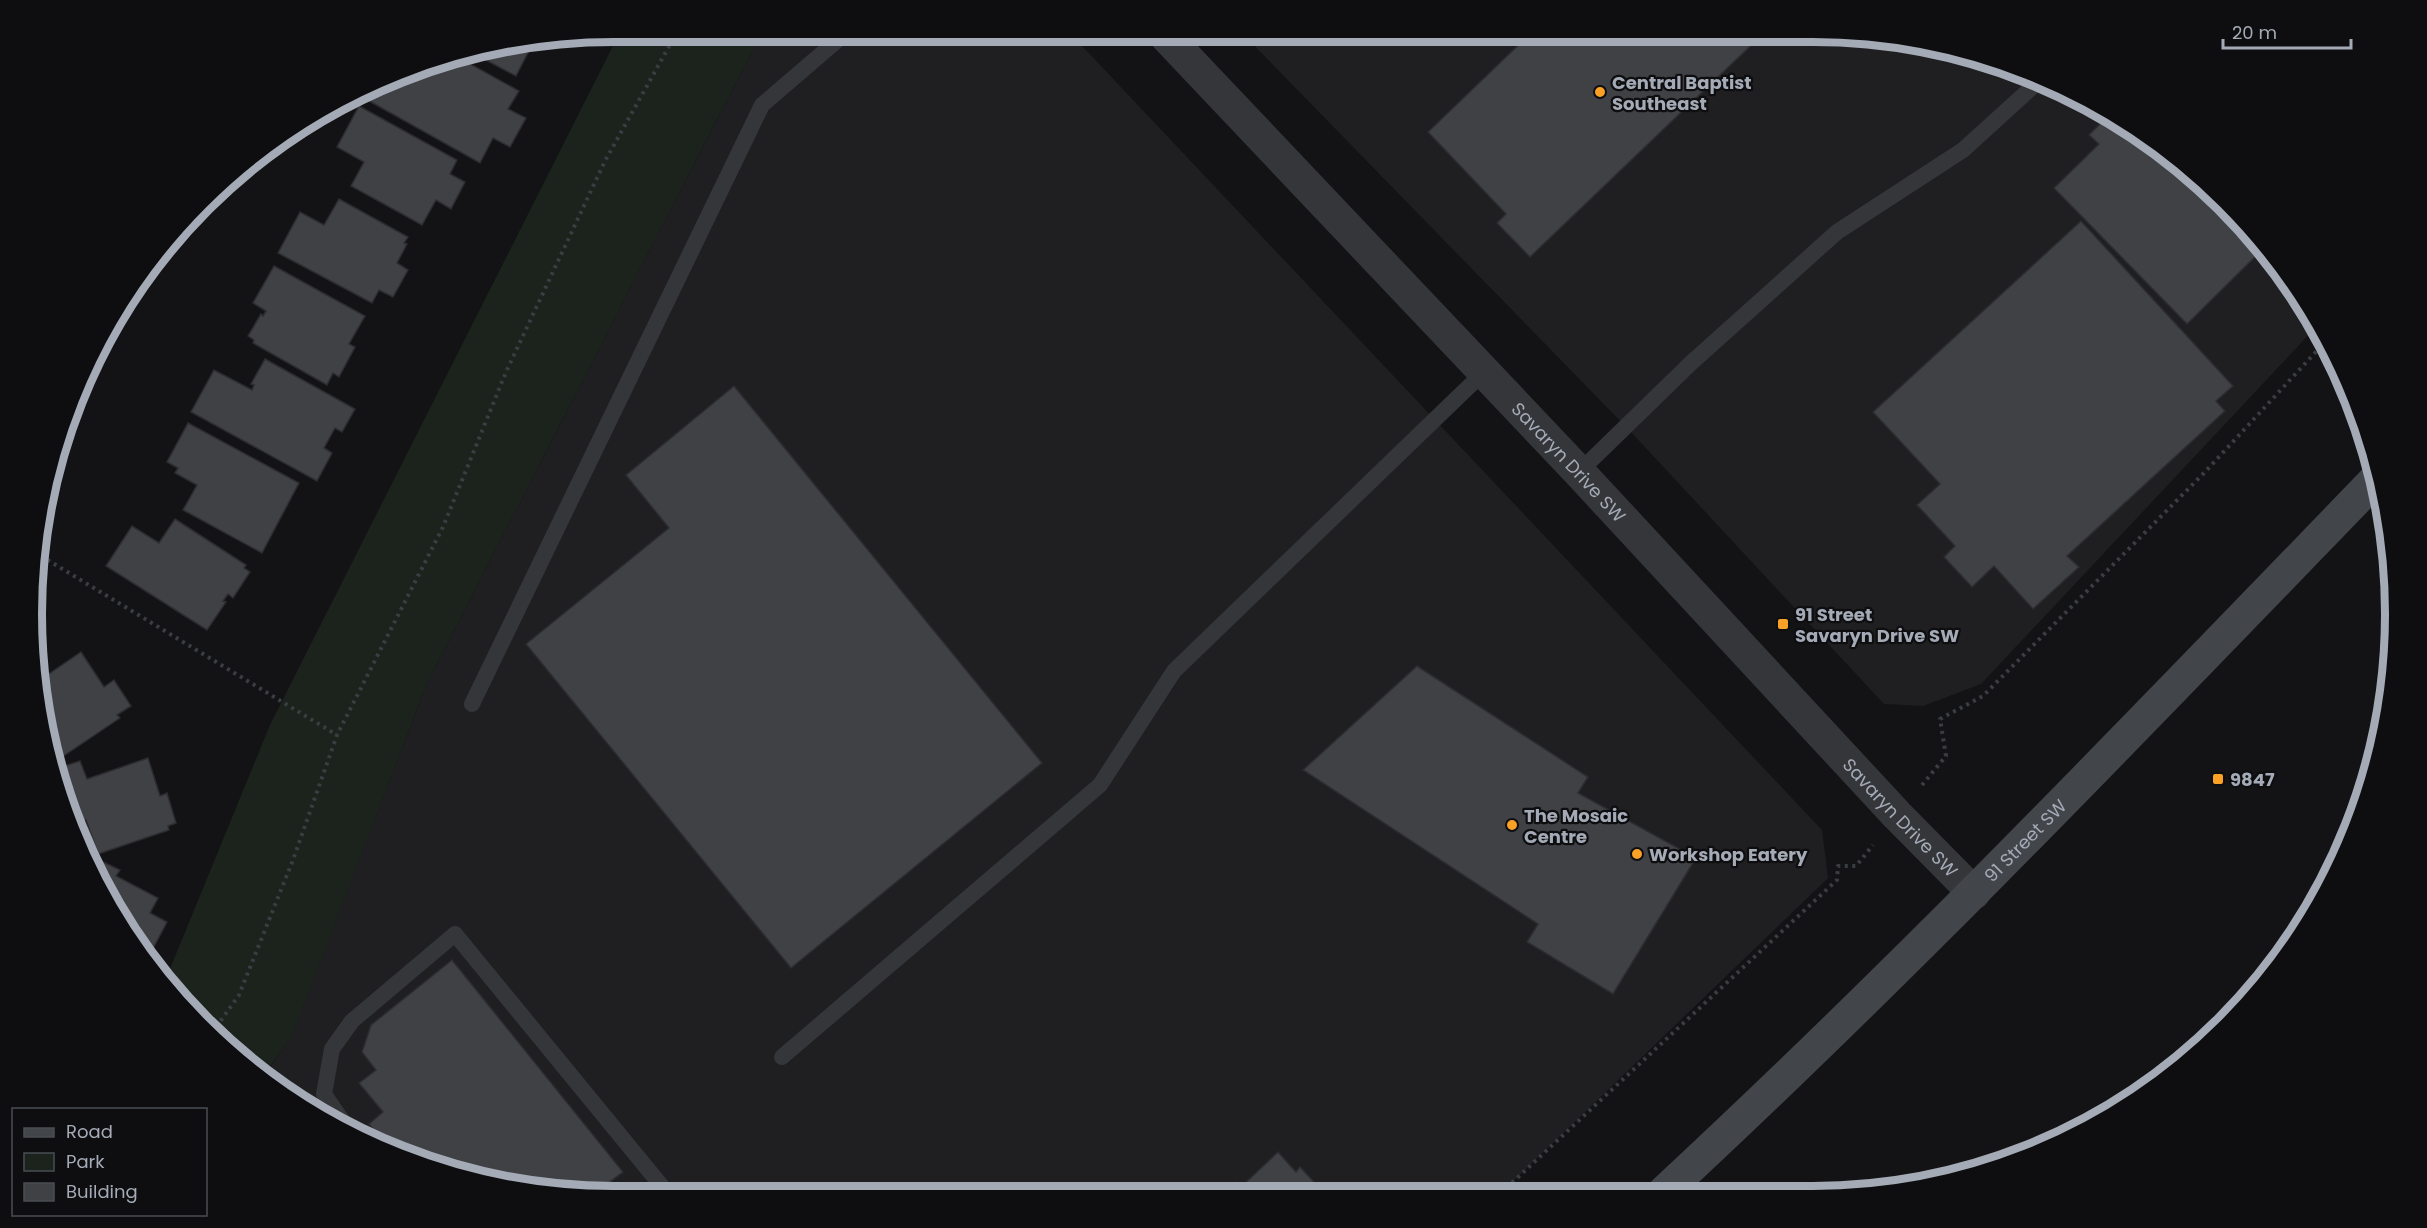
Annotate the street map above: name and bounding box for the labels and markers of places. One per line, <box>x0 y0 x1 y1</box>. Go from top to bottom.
place label: Central Baptist Southeast <box>1612 70 1752 116</box>
marker: Central Baptist Southeast <box>1593 85 1607 99</box>
place label: 91 Street Savaryn Drive SW <box>1795 602 1959 648</box>
marker: 91 Street Savaryn Drive SW <box>1776 617 1790 631</box>
place label: 9847 <box>2230 767 2275 792</box>
marker: 9847 <box>2211 772 2225 786</box>
place label: The Mosaic Centre <box>1524 803 1628 849</box>
marker: The Mosaic Centre <box>1505 818 1519 832</box>
place label: Workshop Eatery <box>1649 842 1808 867</box>
marker: Workshop Eatery <box>1630 847 1644 861</box>

